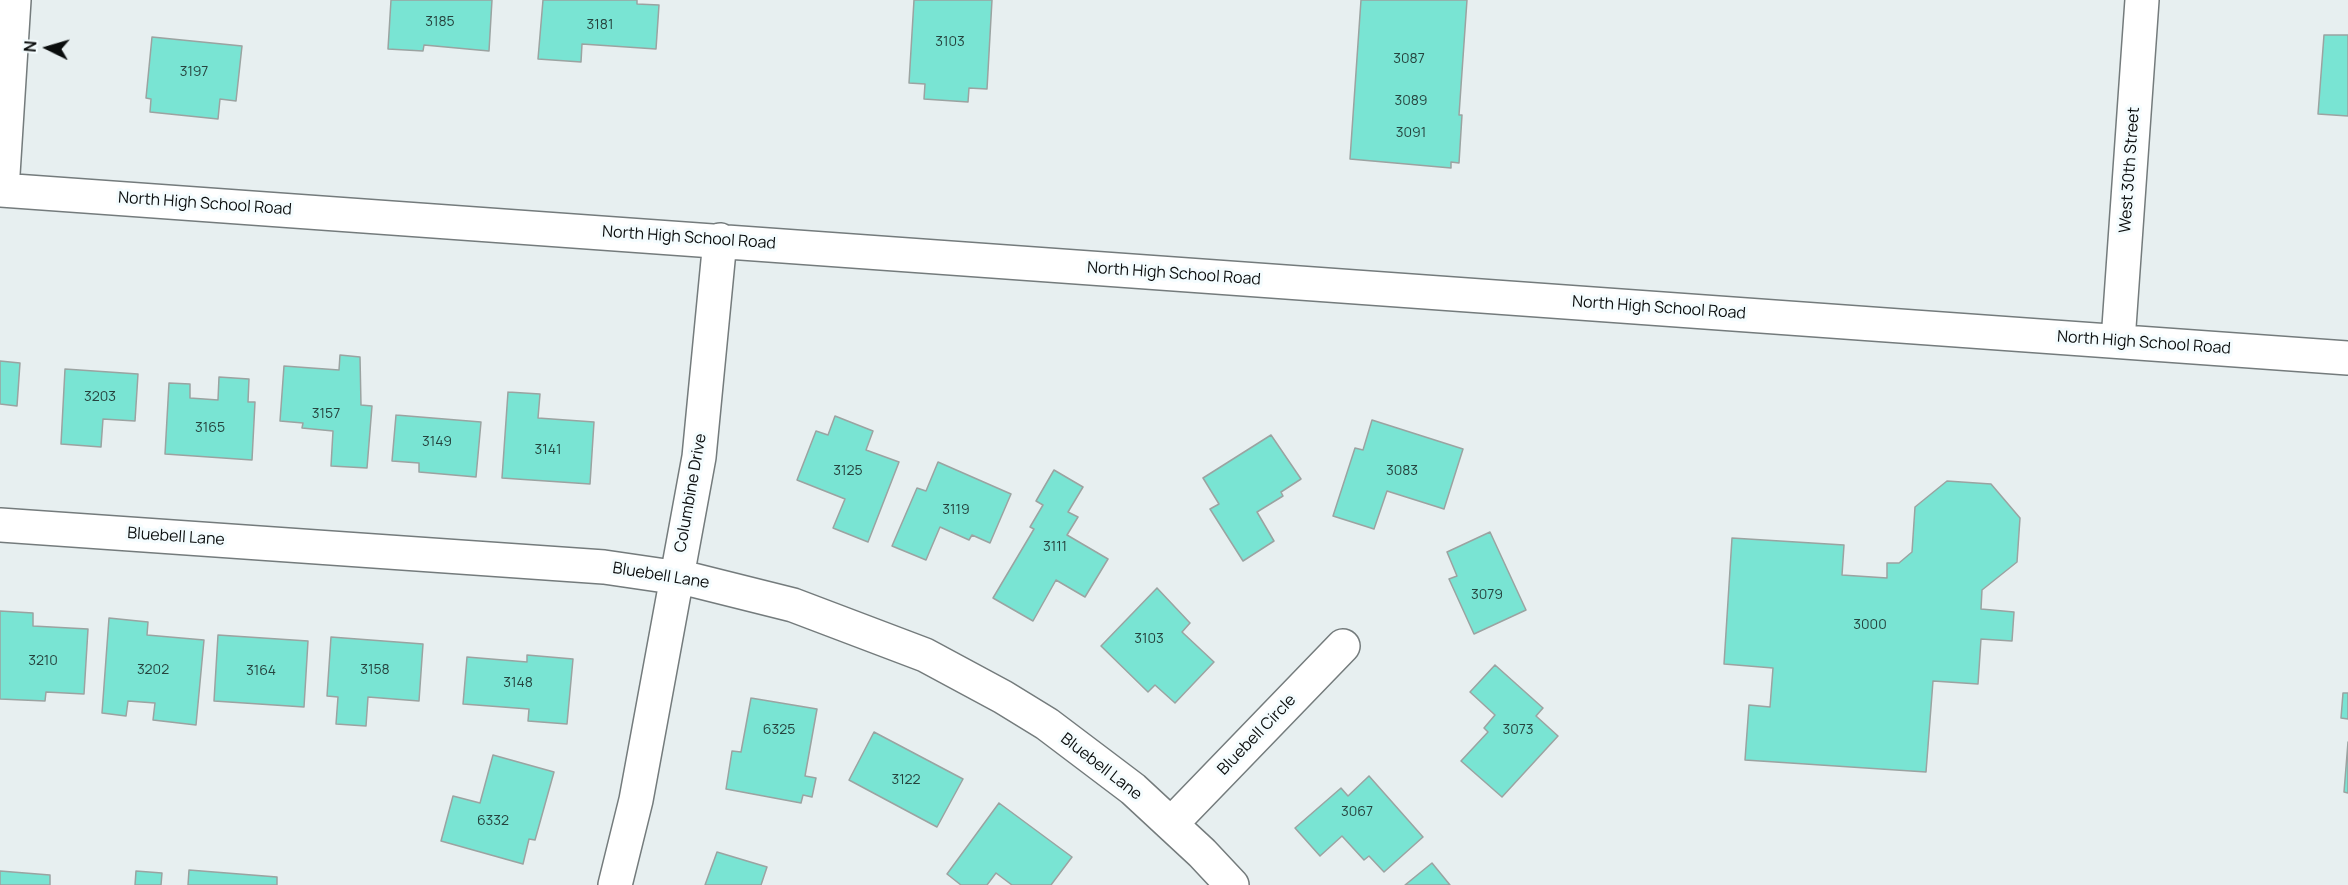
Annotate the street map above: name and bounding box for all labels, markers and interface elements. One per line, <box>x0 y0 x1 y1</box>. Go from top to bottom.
house number: 3185 <box>425 14 455 30</box>
house number: 3181 <box>587 17 613 33</box>
north arrow <box>18 18 78 78</box>
house number: 3103 <box>935 34 965 50</box>
text: N <box>19 40 42 53</box>
house number: 3087 <box>1393 51 1425 67</box>
house number: 3197 <box>180 64 208 80</box>
house number: 3089 <box>1394 93 1428 109</box>
street label: West 30th Street <box>2116 106 2144 234</box>
house number: 3091 <box>1396 125 1426 141</box>
street label: North High School Road <box>117 188 293 220</box>
street label: North High School Road <box>601 222 777 254</box>
street label: North High School Road <box>1086 258 1262 290</box>
street label: North High School Road <box>1571 292 1747 324</box>
street label: North High School Road <box>2056 327 2232 359</box>
house number: 3203 <box>84 389 116 405</box>
house number: 3157 <box>312 406 340 422</box>
house number: 3165 <box>195 420 225 436</box>
street label: Columbine Drive <box>671 432 711 554</box>
house number: 3149 <box>422 434 452 450</box>
house number: 3141 <box>535 442 561 458</box>
house number: 3125 <box>833 463 863 479</box>
house number: 3083 <box>1386 463 1418 479</box>
house number: 3119 <box>942 502 970 518</box>
street label: Bluebell Lane <box>127 524 225 550</box>
house number: 3111 <box>1043 539 1067 555</box>
street label: Bluebell Lane <box>611 559 711 593</box>
house number: 3079 <box>1471 587 1503 603</box>
house number: 3000 <box>1853 617 1887 633</box>
house number: 3103 <box>1134 631 1164 647</box>
house number: 3210 <box>28 653 58 669</box>
house number: 3202 <box>137 662 169 678</box>
house number: 3158 <box>360 662 390 678</box>
house number: 3164 <box>246 663 276 679</box>
house number: 3148 <box>503 675 533 691</box>
street label: Bluebell Circle <box>1214 691 1300 779</box>
house number: 6325 <box>763 722 795 738</box>
house number: 3073 <box>1502 722 1534 738</box>
street label: Bluebell Lane <box>1057 729 1145 805</box>
house number: 3122 <box>891 772 921 788</box>
house number: 3067 <box>1341 804 1373 820</box>
house number: 6332 <box>477 813 509 829</box>

